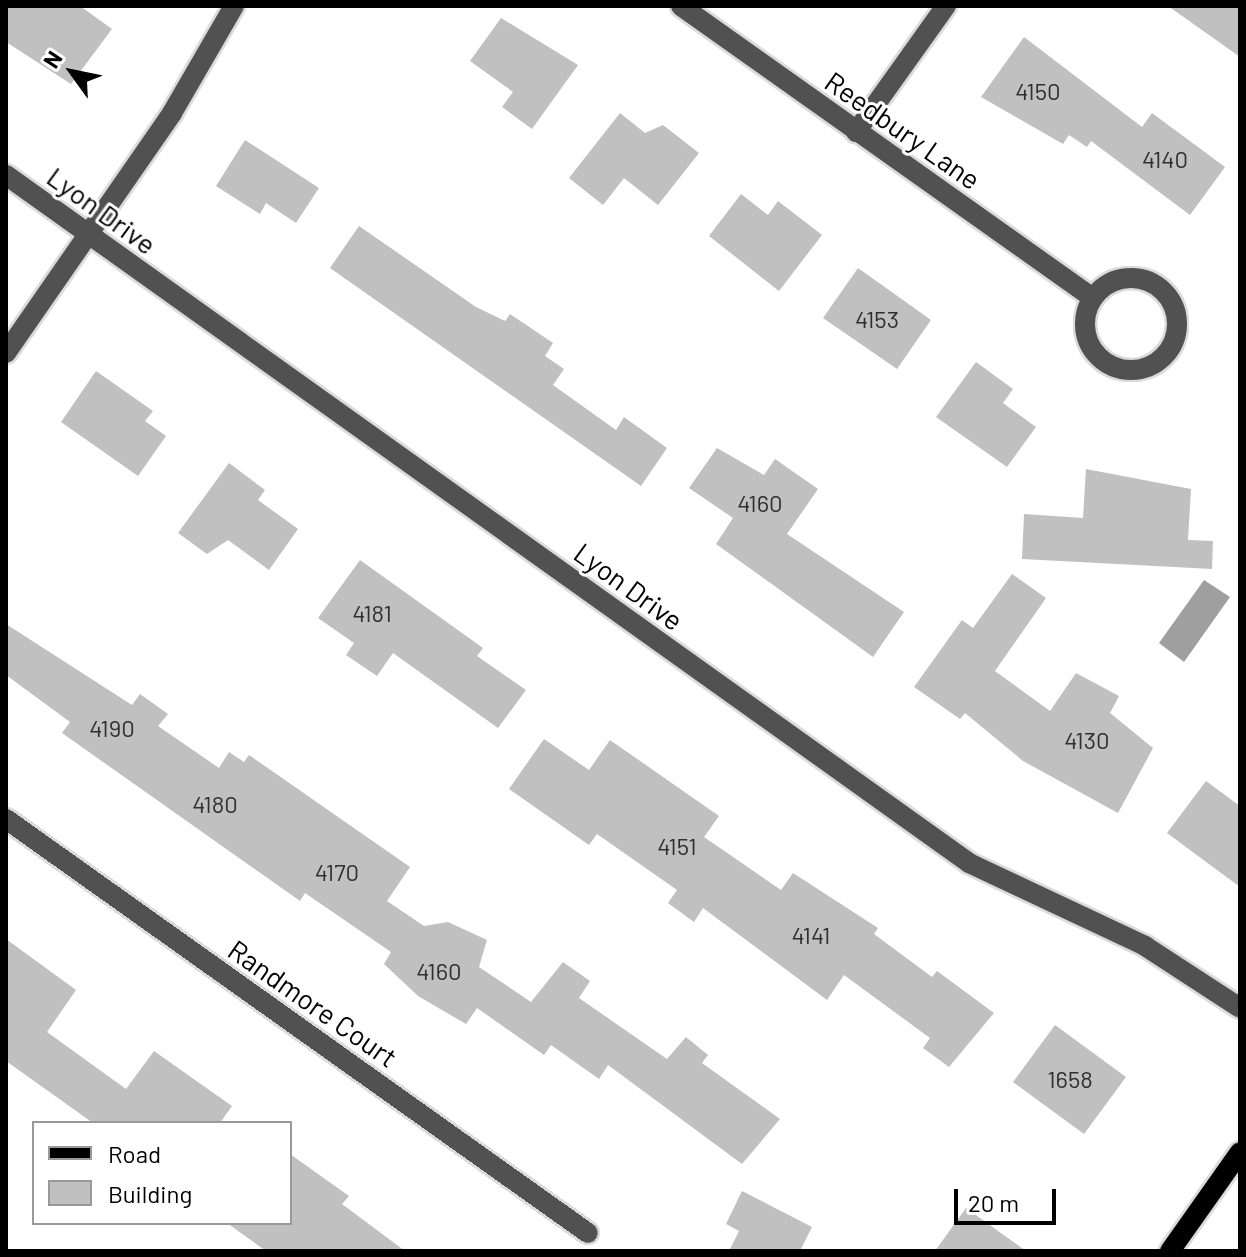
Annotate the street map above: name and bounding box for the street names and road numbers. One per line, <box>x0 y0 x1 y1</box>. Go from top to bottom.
street label: Reedbury Lane <box>819 64 987 196</box>
street label: Lyon Drive <box>41 159 163 261</box>
street label: Lyon Drive <box>568 535 690 637</box>
street label: Randmore Court <box>222 932 404 1074</box>

